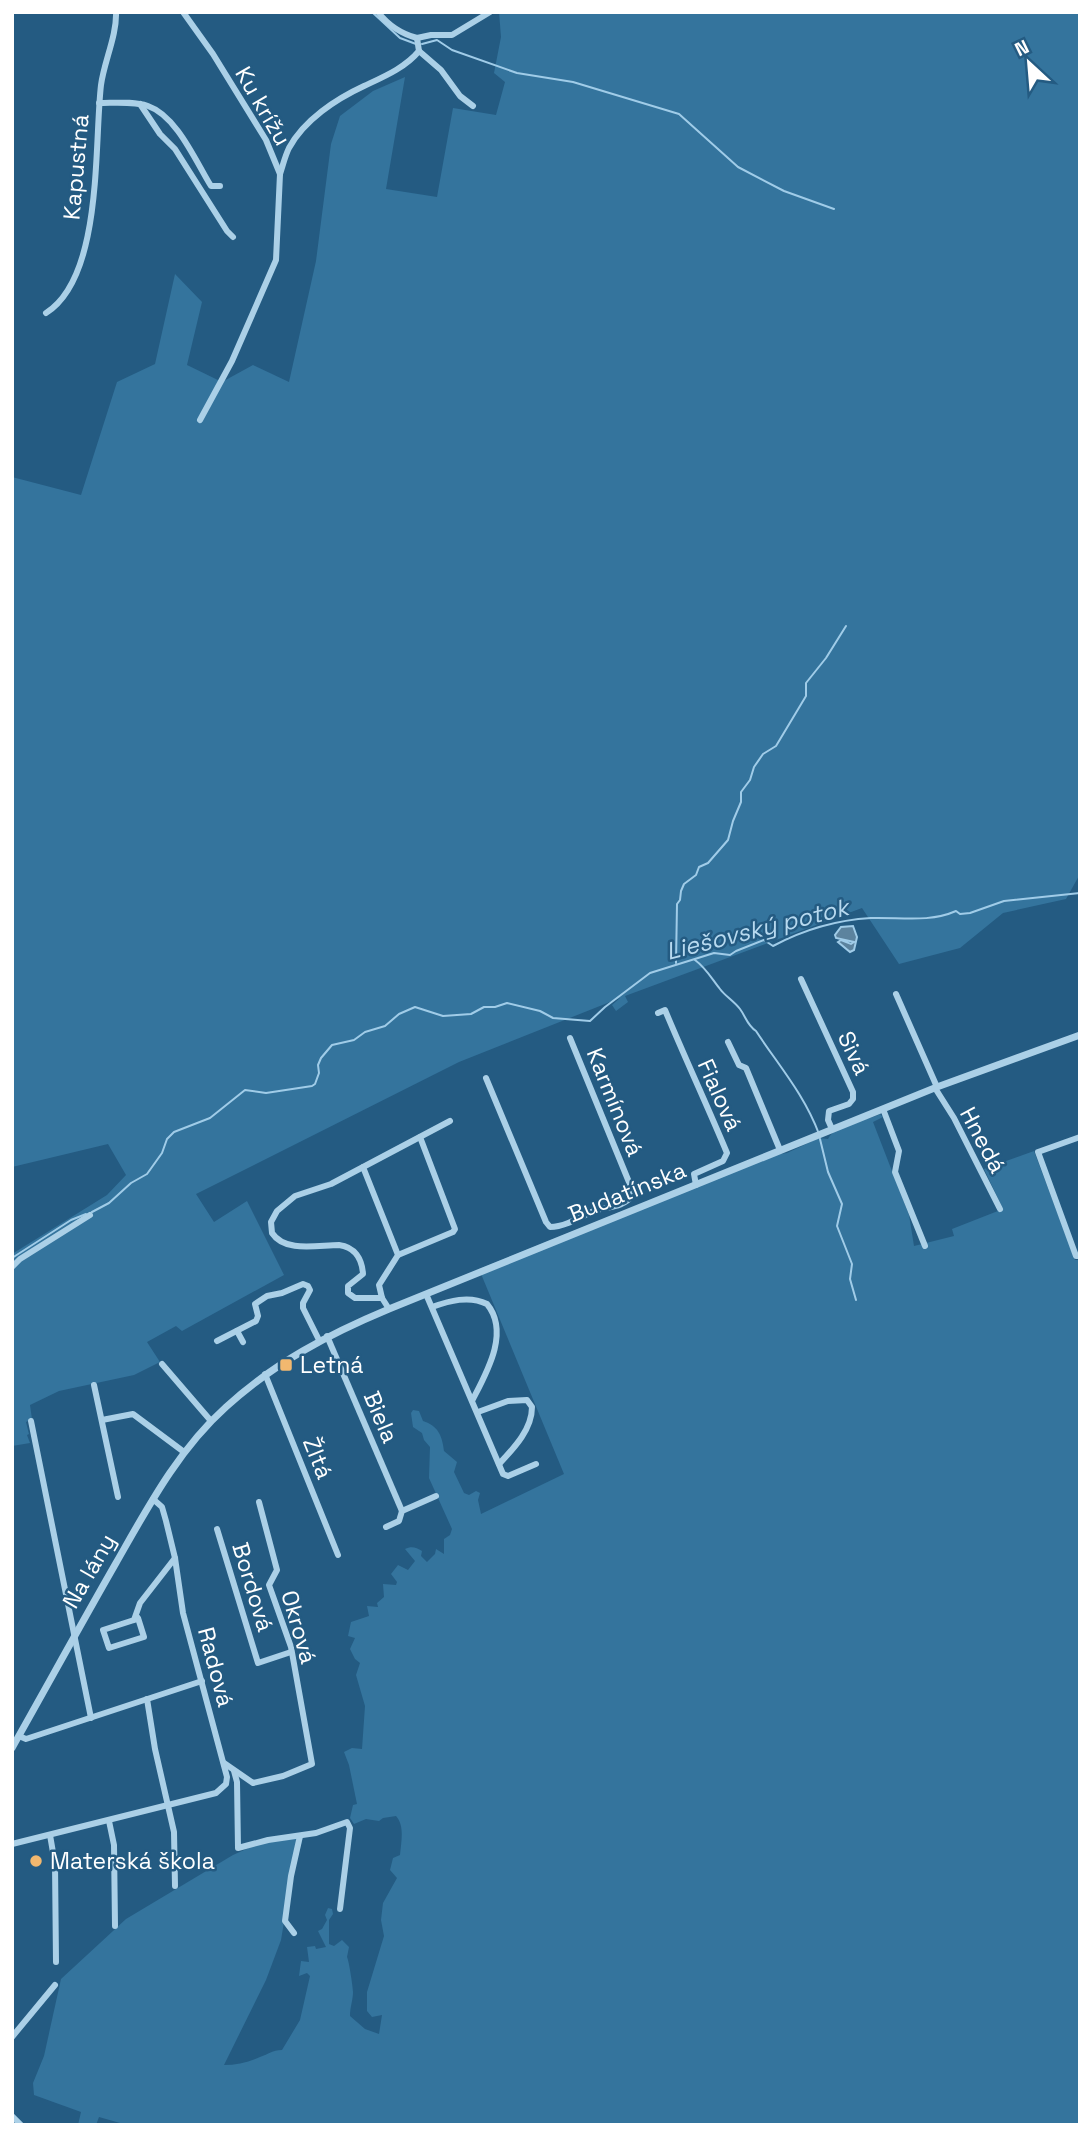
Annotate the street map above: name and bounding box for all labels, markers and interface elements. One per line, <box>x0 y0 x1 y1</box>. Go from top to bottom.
north arrow <box>994 28 1064 98</box>
text: N <box>1011 34 1033 62</box>
street label: Ku krížu <box>228 61 298 151</box>
street label: Kapustná <box>56 113 96 221</box>
water label: Liešovský potok <box>662 891 855 967</box>
street label: Sivá <box>831 1026 877 1080</box>
street label: Karmínová <box>580 1043 650 1161</box>
street label: Fialová <box>691 1054 749 1136</box>
street label: Hnedá <box>953 1102 1013 1178</box>
street label: Budatínska <box>564 1155 690 1229</box>
place label: Letná <box>300 1350 364 1380</box>
marker: Letná <box>278 1357 294 1373</box>
street label: Biela <box>357 1387 405 1447</box>
street label: Žltá <box>296 1433 340 1483</box>
street label: Na lány <box>56 1528 122 1614</box>
street label: Bordová <box>225 1539 281 1635</box>
street label: Okrová <box>274 1587 324 1667</box>
street label: Radová <box>191 1624 241 1710</box>
place label: Materská škola <box>50 1846 215 1876</box>
marker: Materská škola <box>28 1853 44 1869</box>

